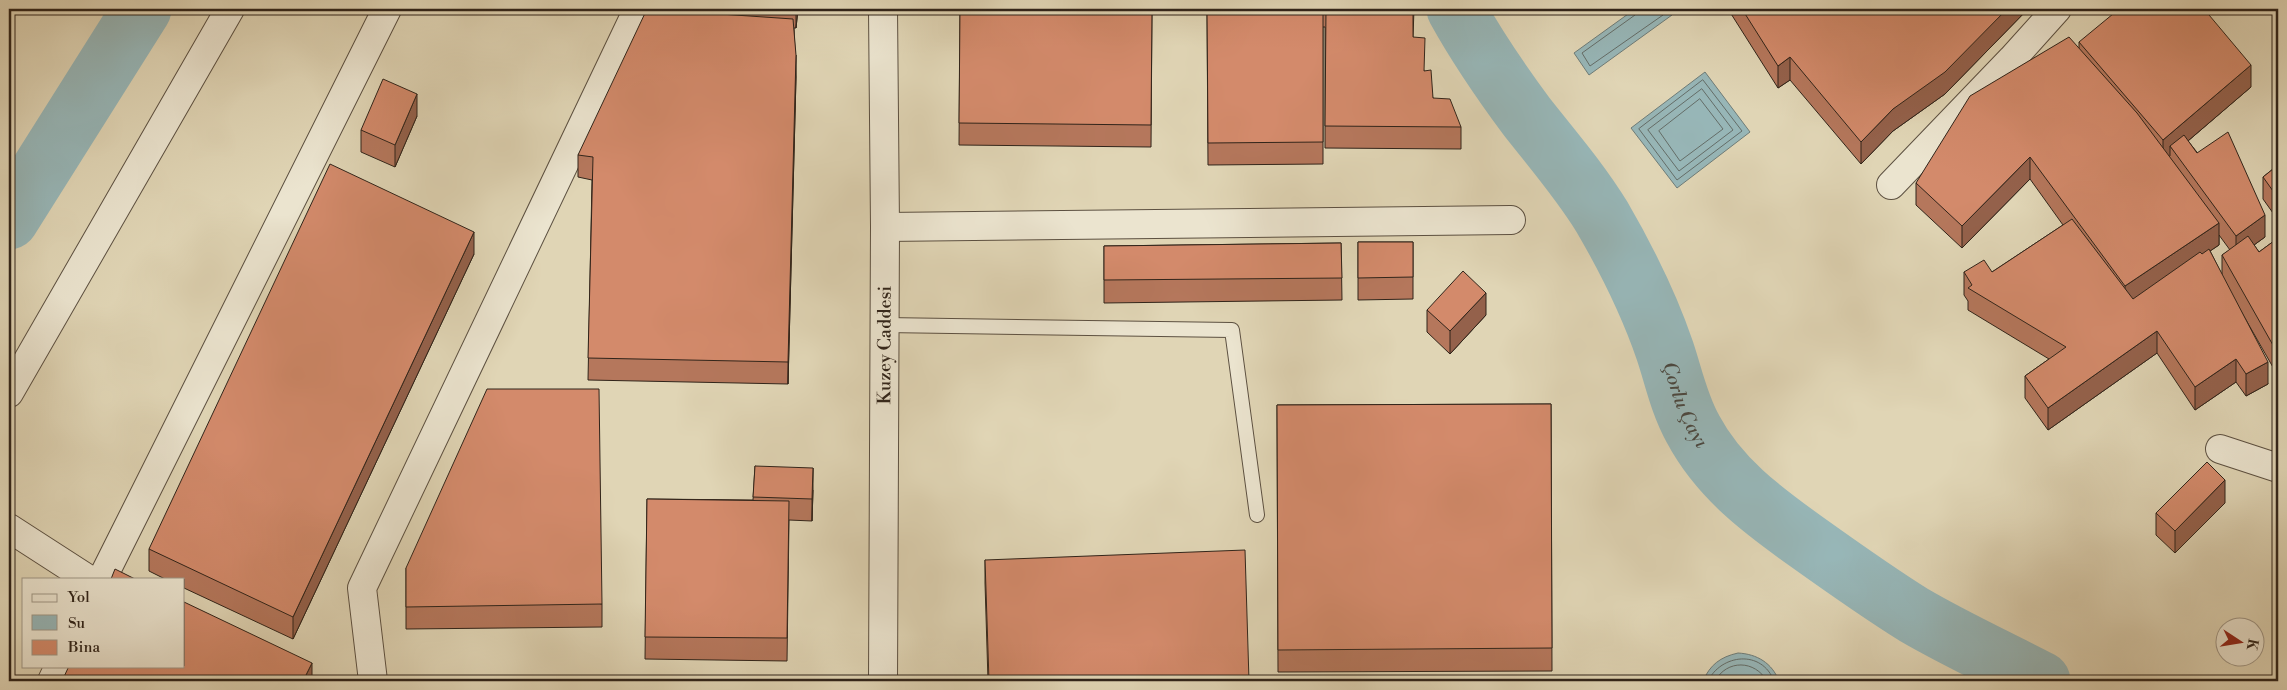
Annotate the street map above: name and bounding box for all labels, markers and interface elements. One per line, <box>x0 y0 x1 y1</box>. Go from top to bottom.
street label: Kuzey Caddesi <box>873 286 896 404</box>
water label: Çorlu Çayı <box>1657 359 1713 453</box>
legend <box>22 578 185 668</box>
text: Yol <box>67 588 90 607</box>
text: Su <box>68 614 86 633</box>
north arrow <box>2214 618 2264 668</box>
text: K <box>2242 637 2262 653</box>
text: Bina <box>67 638 100 657</box>

